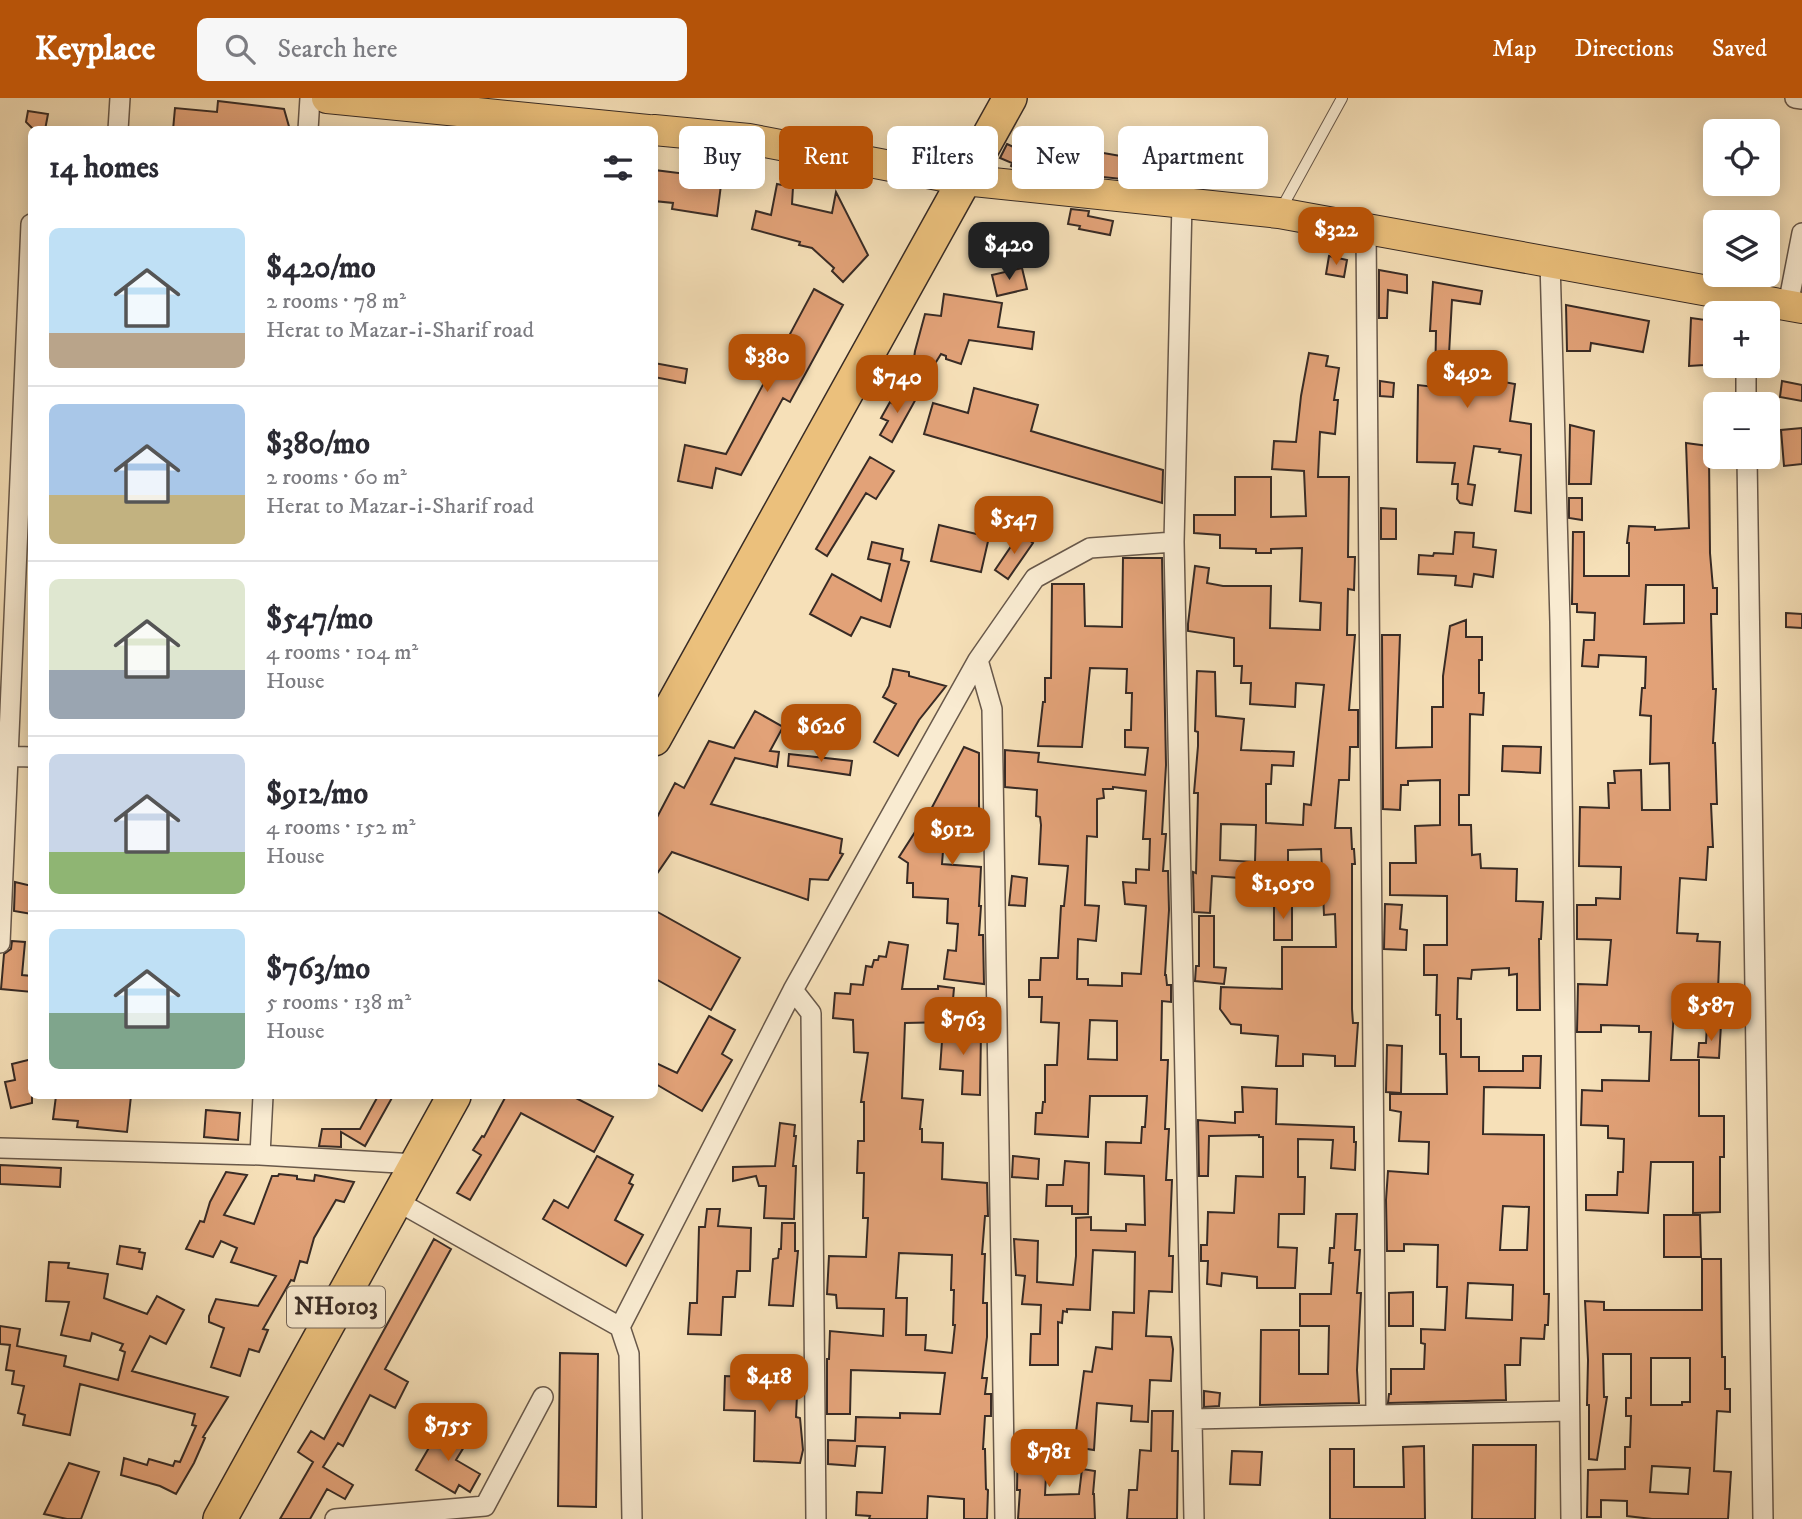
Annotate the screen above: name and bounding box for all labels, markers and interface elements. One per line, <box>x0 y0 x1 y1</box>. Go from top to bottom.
search box <box>197 18 687 81</box>
text: Keyplace <box>35 29 155 70</box>
icon: search <box>221 30 259 68</box>
text: Search here <box>277 33 398 66</box>
text: Map <box>1492 34 1537 64</box>
text: Directions <box>1575 34 1674 64</box>
text: Saved <box>1712 34 1767 64</box>
map controls <box>1703 119 1780 469</box>
button: locate <box>1703 119 1780 196</box>
chip: Buy <box>679 126 765 189</box>
chip: Rent <box>779 126 873 189</box>
chip: Filters <box>887 126 998 189</box>
chip: New <box>1012 126 1104 189</box>
chip: Apartment <box>1118 126 1268 189</box>
icon: filters <box>599 149 637 187</box>
text: 14 homes <box>49 150 159 187</box>
pin: $322 <box>1295 208 1377 267</box>
button: layers <box>1703 210 1780 287</box>
text: $322 <box>1314 215 1358 244</box>
pin: $420 <box>968 222 1050 282</box>
text: $420 <box>984 230 1034 259</box>
text: $420/mo <box>266 250 376 287</box>
icon: home <box>105 256 189 340</box>
text: 2 rooms · 78 m² <box>266 287 406 316</box>
button: + <box>1703 301 1780 378</box>
text: Herat to Mazar-i-Sharif road <box>266 316 534 345</box>
pin: $380 <box>726 334 808 394</box>
text: $380 <box>744 342 790 371</box>
pin: $492 <box>1426 350 1508 410</box>
pin: $740 <box>856 356 938 415</box>
text: $492 <box>1443 358 1491 387</box>
text: $740 <box>872 363 922 392</box>
button: − <box>1703 392 1780 469</box>
text: $380/mo <box>266 426 370 463</box>
icon: home <box>105 432 189 516</box>
text: 2 rooms · 60 m² <box>266 463 407 492</box>
text: Herat to Mazar-i-Sharif road <box>266 492 534 521</box>
pin: $547 <box>973 496 1055 556</box>
text: $547 <box>990 504 1038 533</box>
text: $547/mo <box>266 601 373 638</box>
icon: home <box>105 607 189 691</box>
text: 4 rooms · 104 m² <box>266 638 418 667</box>
text: House <box>266 667 324 696</box>
pin: $626 <box>780 704 862 764</box>
text: $626 <box>797 712 845 741</box>
text: $912/mo <box>266 776 368 813</box>
icon: home <box>105 782 189 866</box>
pin: $912 <box>911 808 993 867</box>
text: 4 rooms · 152 m² <box>266 813 415 842</box>
text: $912 <box>930 815 974 844</box>
text: House <box>266 842 324 871</box>
pin: $1,050 <box>1226 862 1340 921</box>
text: $1,050 <box>1251 869 1315 898</box>
text: $763/mo <box>266 951 370 988</box>
icon: home <box>105 957 189 1041</box>
pin: $587 <box>1670 984 1752 1043</box>
text: 5 rooms · 138 m² <box>266 988 411 1017</box>
text: $587 <box>1687 991 1735 1020</box>
pin: $763 <box>922 998 1004 1057</box>
text: $763 <box>940 1005 986 1034</box>
text: House <box>266 1017 324 1046</box>
road number: NH0103 <box>287 1287 385 1328</box>
pin: $418 <box>728 1354 810 1414</box>
text: $418 <box>746 1362 792 1391</box>
pin: $755 <box>407 1404 489 1463</box>
text: $755 <box>424 1411 472 1440</box>
pin: $781 <box>1008 1430 1090 1489</box>
text: $781 <box>1027 1437 1071 1466</box>

